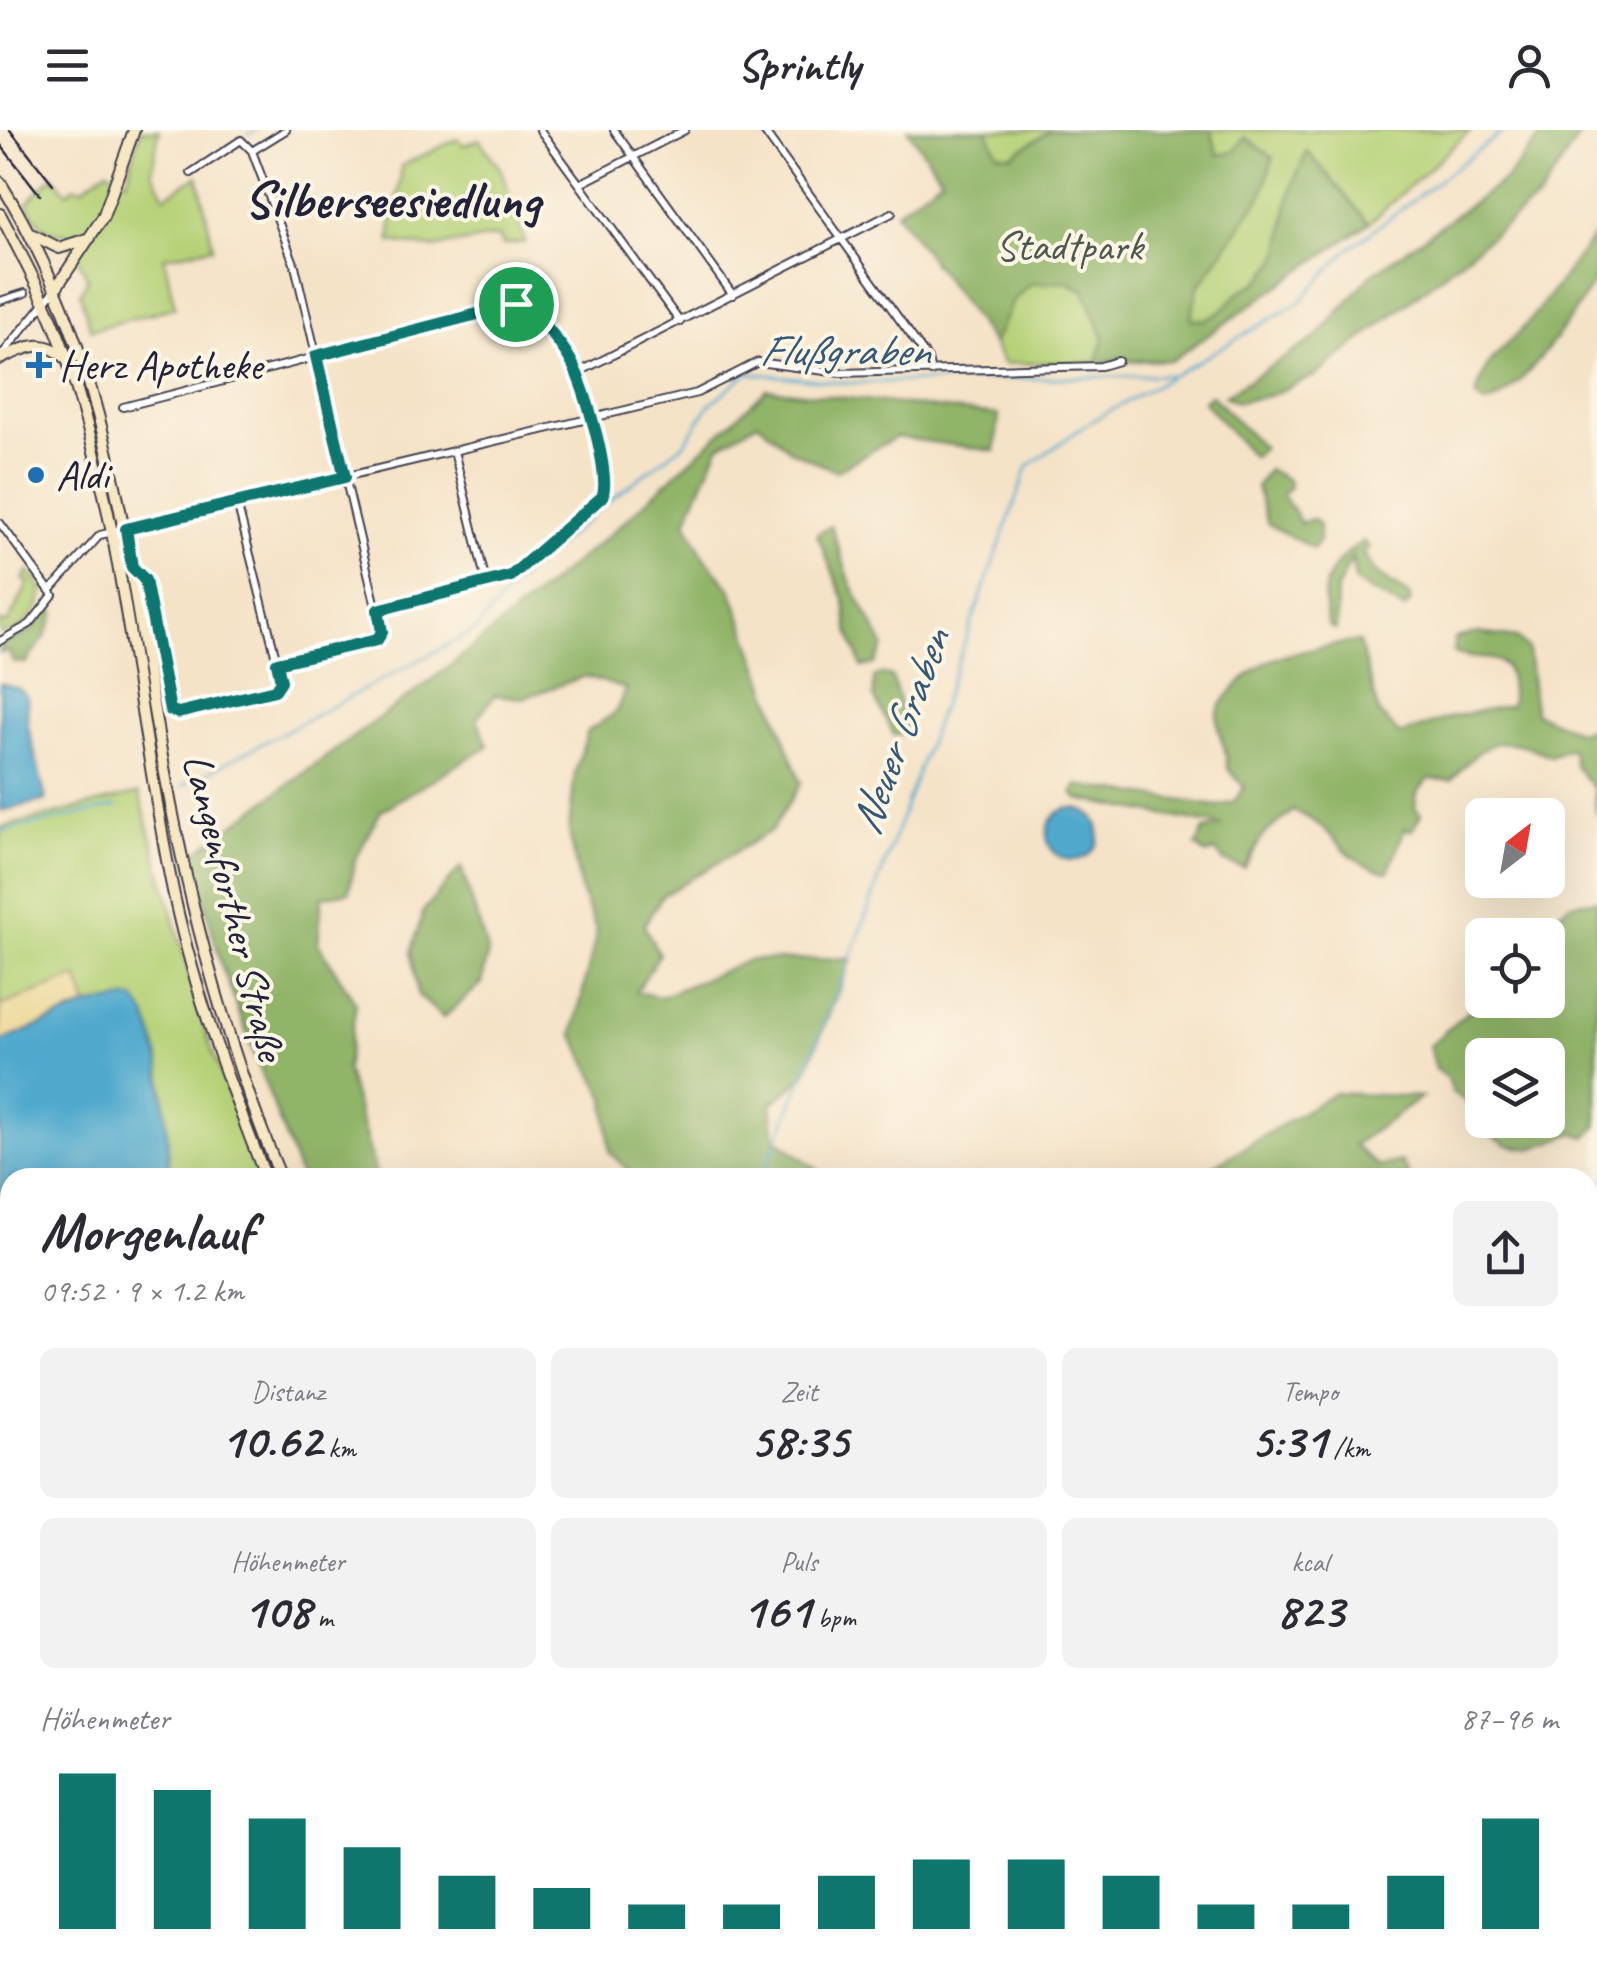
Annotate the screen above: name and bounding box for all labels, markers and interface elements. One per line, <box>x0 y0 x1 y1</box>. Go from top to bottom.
text: Sprintly <box>737 37 860 94</box>
icon: menu <box>40 38 95 93</box>
icon: person <box>1502 38 1557 93</box>
district label: Silberseesiedlung <box>244 167 544 233</box>
park label: Stadtpark <box>995 220 1145 273</box>
pin <box>474 262 559 347</box>
icon: arrive <box>489 277 544 332</box>
water label: Flußgraben <box>759 322 932 379</box>
place label: Herz Apotheke <box>59 339 266 392</box>
marker: Herz Apotheke <box>28 354 50 376</box>
place label: Aldi <box>56 449 114 502</box>
marker: Aldi <box>25 464 47 486</box>
water label: Neuer Graben <box>837 620 964 842</box>
street label: Langenforther Straße <box>170 748 298 1069</box>
north arrow <box>1465 798 1565 898</box>
map controls <box>1465 798 1565 1138</box>
button: locate <box>1465 918 1565 1018</box>
button: layers <box>1465 1038 1565 1138</box>
text: Morgenlauf <box>40 1197 253 1267</box>
button: share <box>1453 1201 1558 1306</box>
text: 09:52 · 9 × 1.2 km <box>40 1270 244 1311</box>
text: Distanz <box>251 1374 325 1409</box>
text: Zeit <box>780 1374 818 1409</box>
text: Tempo <box>1282 1374 1338 1409</box>
text: 10.62 <box>220 1409 321 1472</box>
text: 58:35 <box>750 1409 848 1472</box>
text: 5:31 <box>1250 1409 1327 1472</box>
text: km <box>321 1430 356 1465</box>
text: /km <box>1327 1430 1370 1465</box>
text: Höhenmeter <box>231 1544 345 1579</box>
text: Puls <box>780 1544 818 1579</box>
text: kcal <box>1291 1544 1329 1579</box>
text: 108 <box>243 1579 311 1642</box>
text: 161 <box>742 1579 811 1642</box>
text: 823 <box>1276 1579 1344 1642</box>
text: m <box>311 1600 333 1635</box>
text: bpm <box>811 1600 856 1635</box>
text: Höhenmeter <box>40 1698 170 1739</box>
text: 87–96 m <box>1460 1698 1558 1739</box>

